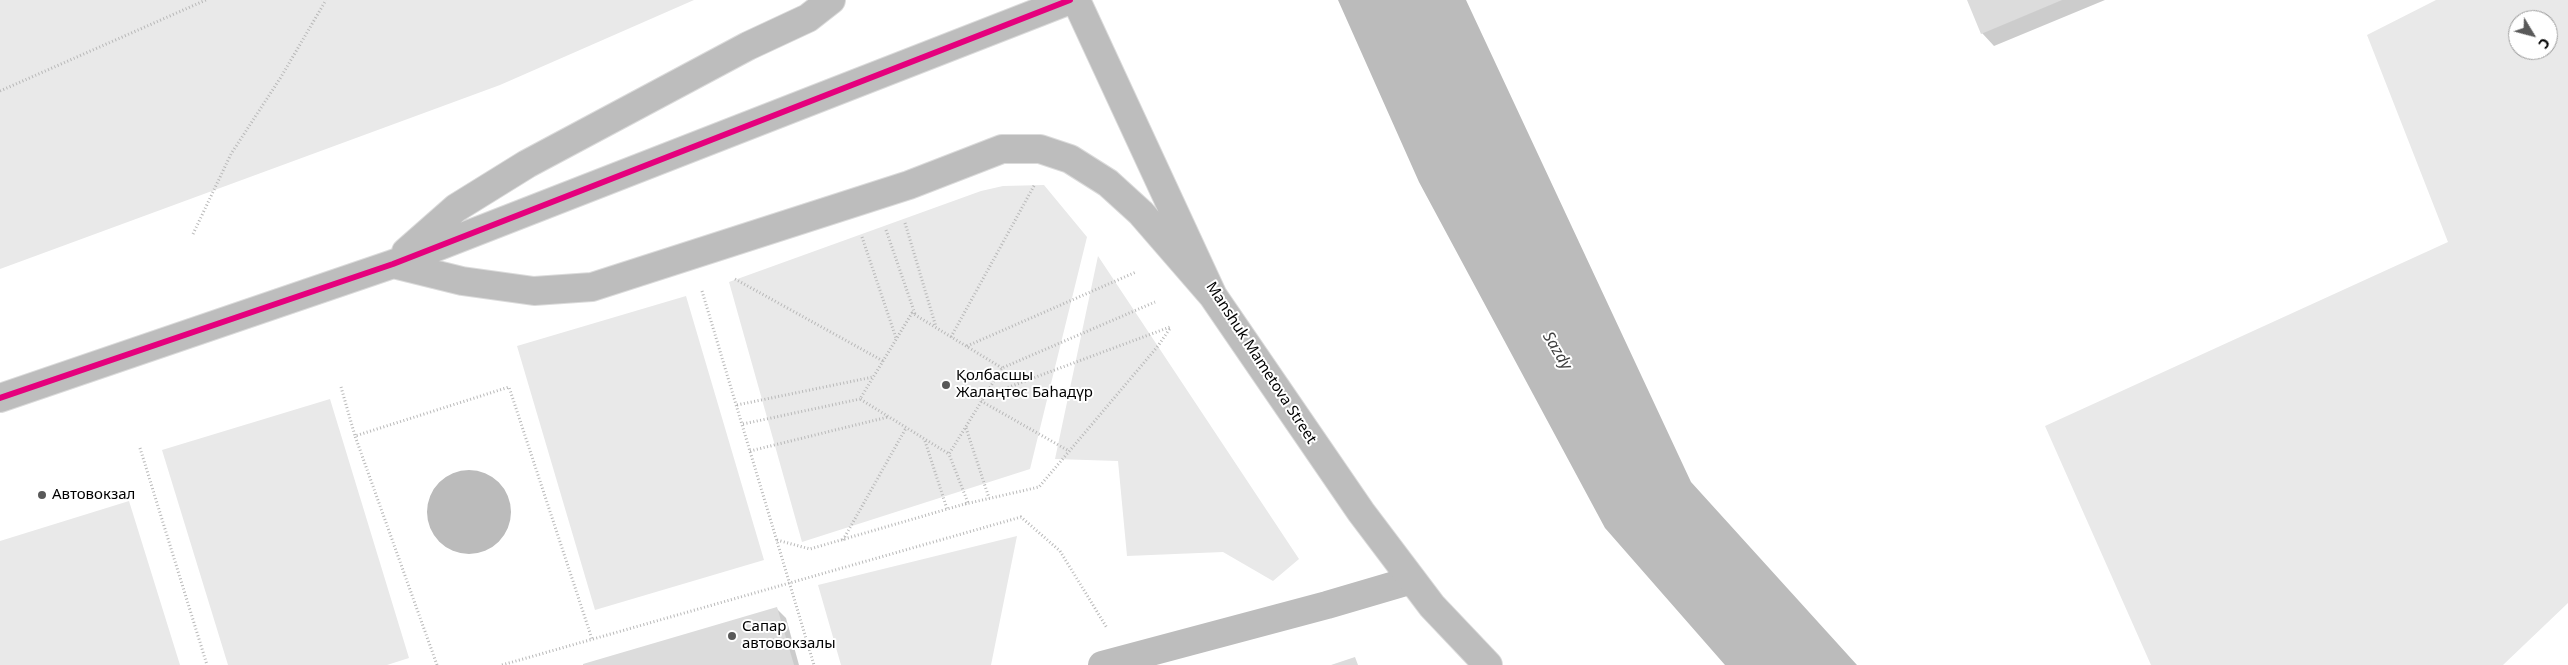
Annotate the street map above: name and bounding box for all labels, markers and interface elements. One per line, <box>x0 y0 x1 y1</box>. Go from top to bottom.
north arrow <box>2508 10 2558 60</box>
text: С <box>2534 34 2555 53</box>
street label: Manshuk Mametova Street <box>1202 279 1320 447</box>
water label: Sazdy <box>1538 328 1576 374</box>
place label: Қолбасшы Жалаңтөс Баһадүр <box>956 367 1093 402</box>
marker: Қолбасшы Жалаңтөс Баһадүр <box>940 379 952 391</box>
place label: Автовокзал <box>52 486 135 504</box>
marker: Автовокзал <box>36 489 48 501</box>
place label: Сапар автовокзалы <box>742 618 836 653</box>
marker: Сапар автовокзалы <box>726 630 738 642</box>

